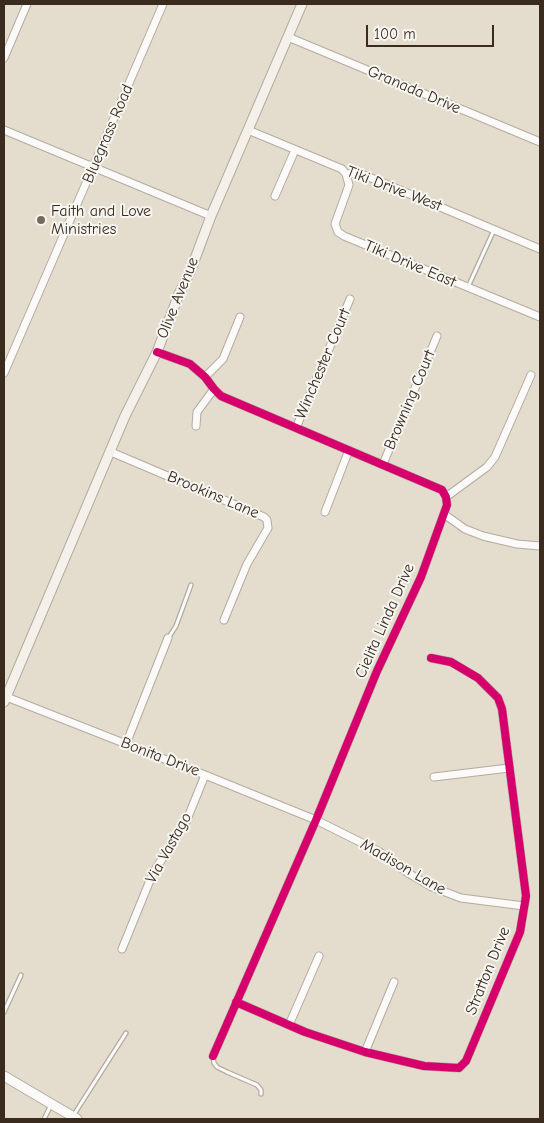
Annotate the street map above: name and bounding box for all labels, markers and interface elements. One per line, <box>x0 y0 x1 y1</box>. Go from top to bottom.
scale bar <box>369 15 496 47</box>
text: 100 m <box>374 25 416 43</box>
street label: Granada Drive <box>365 62 463 118</box>
street label: Bluegrass Road <box>79 82 137 186</box>
street label: Tiki Drive West <box>344 162 444 216</box>
place label: Faith and Love Ministries <box>51 201 151 239</box>
marker: Faith and Love Ministries <box>35 214 47 226</box>
street label: Tiki Drive East <box>361 236 459 292</box>
street label: Olive Avenue <box>153 255 203 341</box>
street label: Winchester Court <box>291 306 355 422</box>
street label: Browning Court <box>380 347 440 453</box>
street label: Brookins Lane <box>164 467 262 523</box>
street label: Cielita Linda Drive <box>351 561 419 681</box>
street label: Bonita Drive <box>118 733 202 781</box>
street label: Via Vastago <box>142 809 196 887</box>
street label: Madison Lane <box>357 835 449 899</box>
street label: Stratton Drive <box>462 924 514 1018</box>

